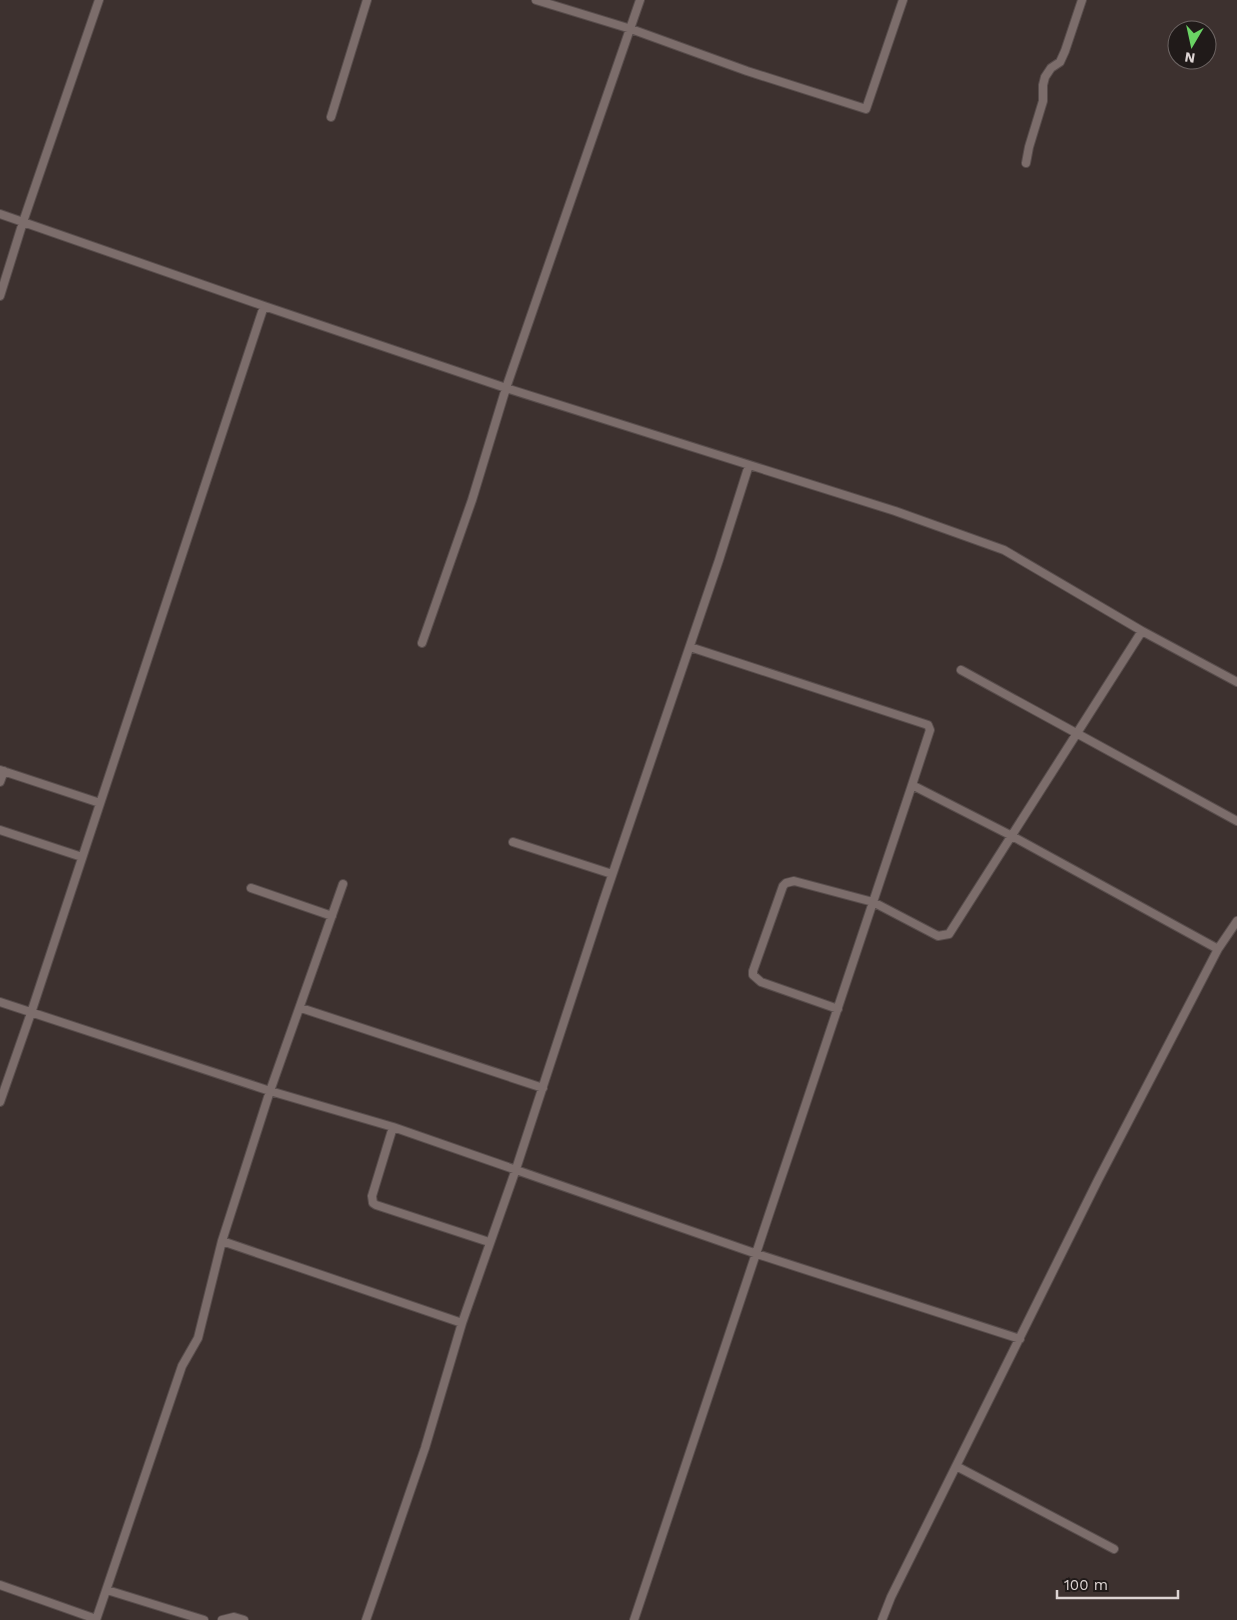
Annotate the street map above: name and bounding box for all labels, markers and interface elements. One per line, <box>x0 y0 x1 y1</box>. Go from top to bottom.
north arrow <box>1167 20 1217 70</box>
text: N <box>1184 49 1196 67</box>
scale bar <box>1057 1568 1178 1600</box>
text: 100 m <box>1064 1576 1108 1594</box>

